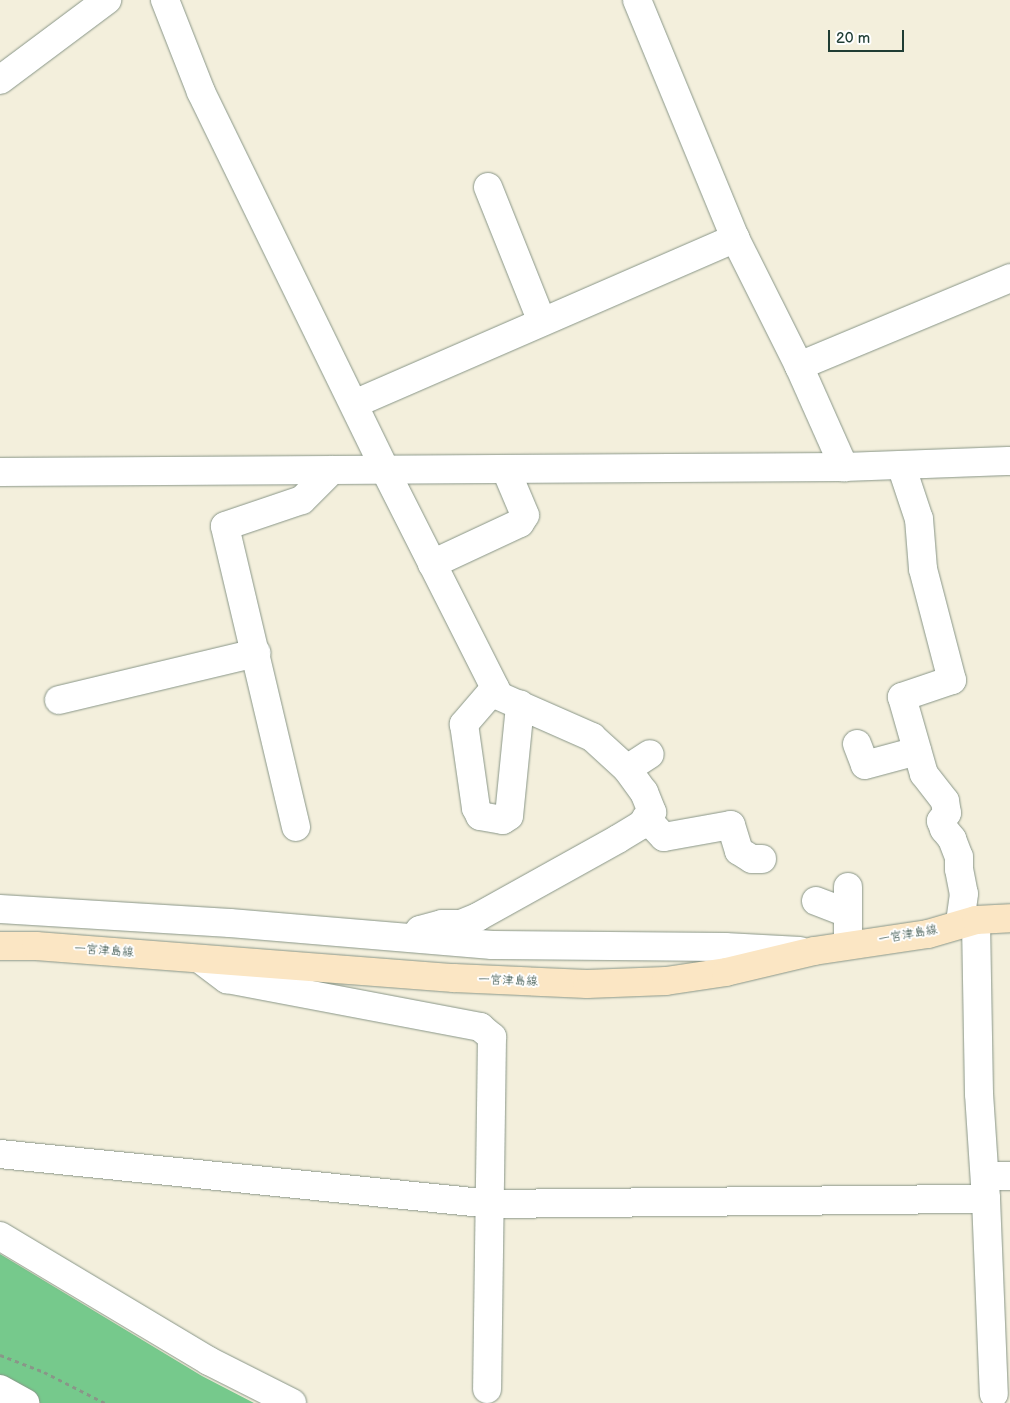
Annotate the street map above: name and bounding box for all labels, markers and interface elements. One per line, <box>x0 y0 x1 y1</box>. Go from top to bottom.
scale bar <box>830 20 906 52</box>
text: 20 m <box>836 29 870 48</box>
street label: 一宮津島線 <box>877 923 939 947</box>
street label: 一宮津島線 <box>74 942 134 960</box>
street label: 一宮津島線 <box>478 973 538 989</box>

